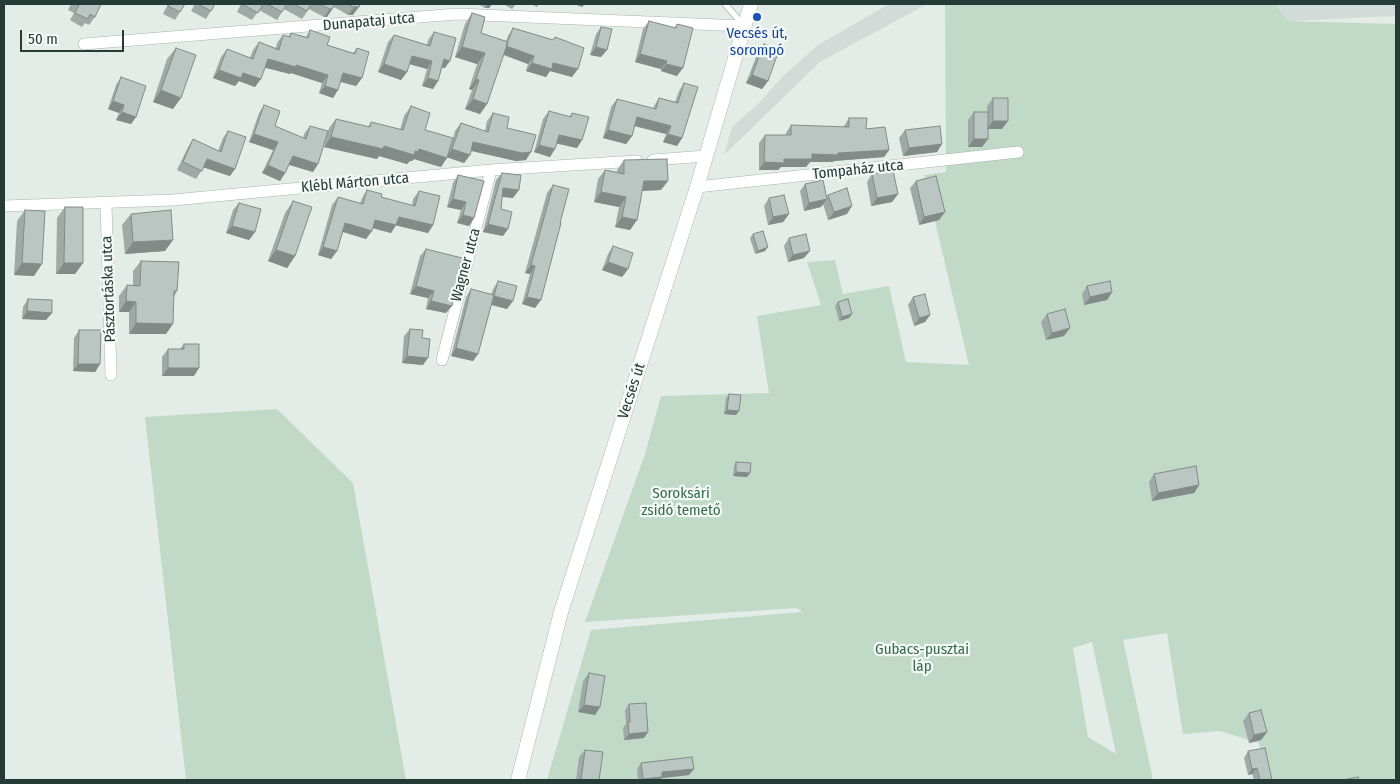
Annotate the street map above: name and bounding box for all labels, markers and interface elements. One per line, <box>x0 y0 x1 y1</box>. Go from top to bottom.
street label: Dunapataj utca <box>322 9 416 35</box>
marker: Vecsés út, sorompó <box>751 11 763 23</box>
scale bar <box>22 20 126 52</box>
place label: Vecsés út, sorompó <box>727 25 787 60</box>
text: 50 m <box>28 30 58 48</box>
street label: Tompaház utca <box>812 156 904 184</box>
street label: Klébl Márton utca <box>300 169 410 197</box>
street label: Wagner utca <box>448 226 484 304</box>
street label: Pásztortáska utca <box>98 235 120 343</box>
street label: Vecsés út <box>615 361 649 421</box>
park label: Soroksári zsidó temető <box>641 485 721 520</box>
park label: Gubacs-pusztai láp <box>875 641 969 676</box>

